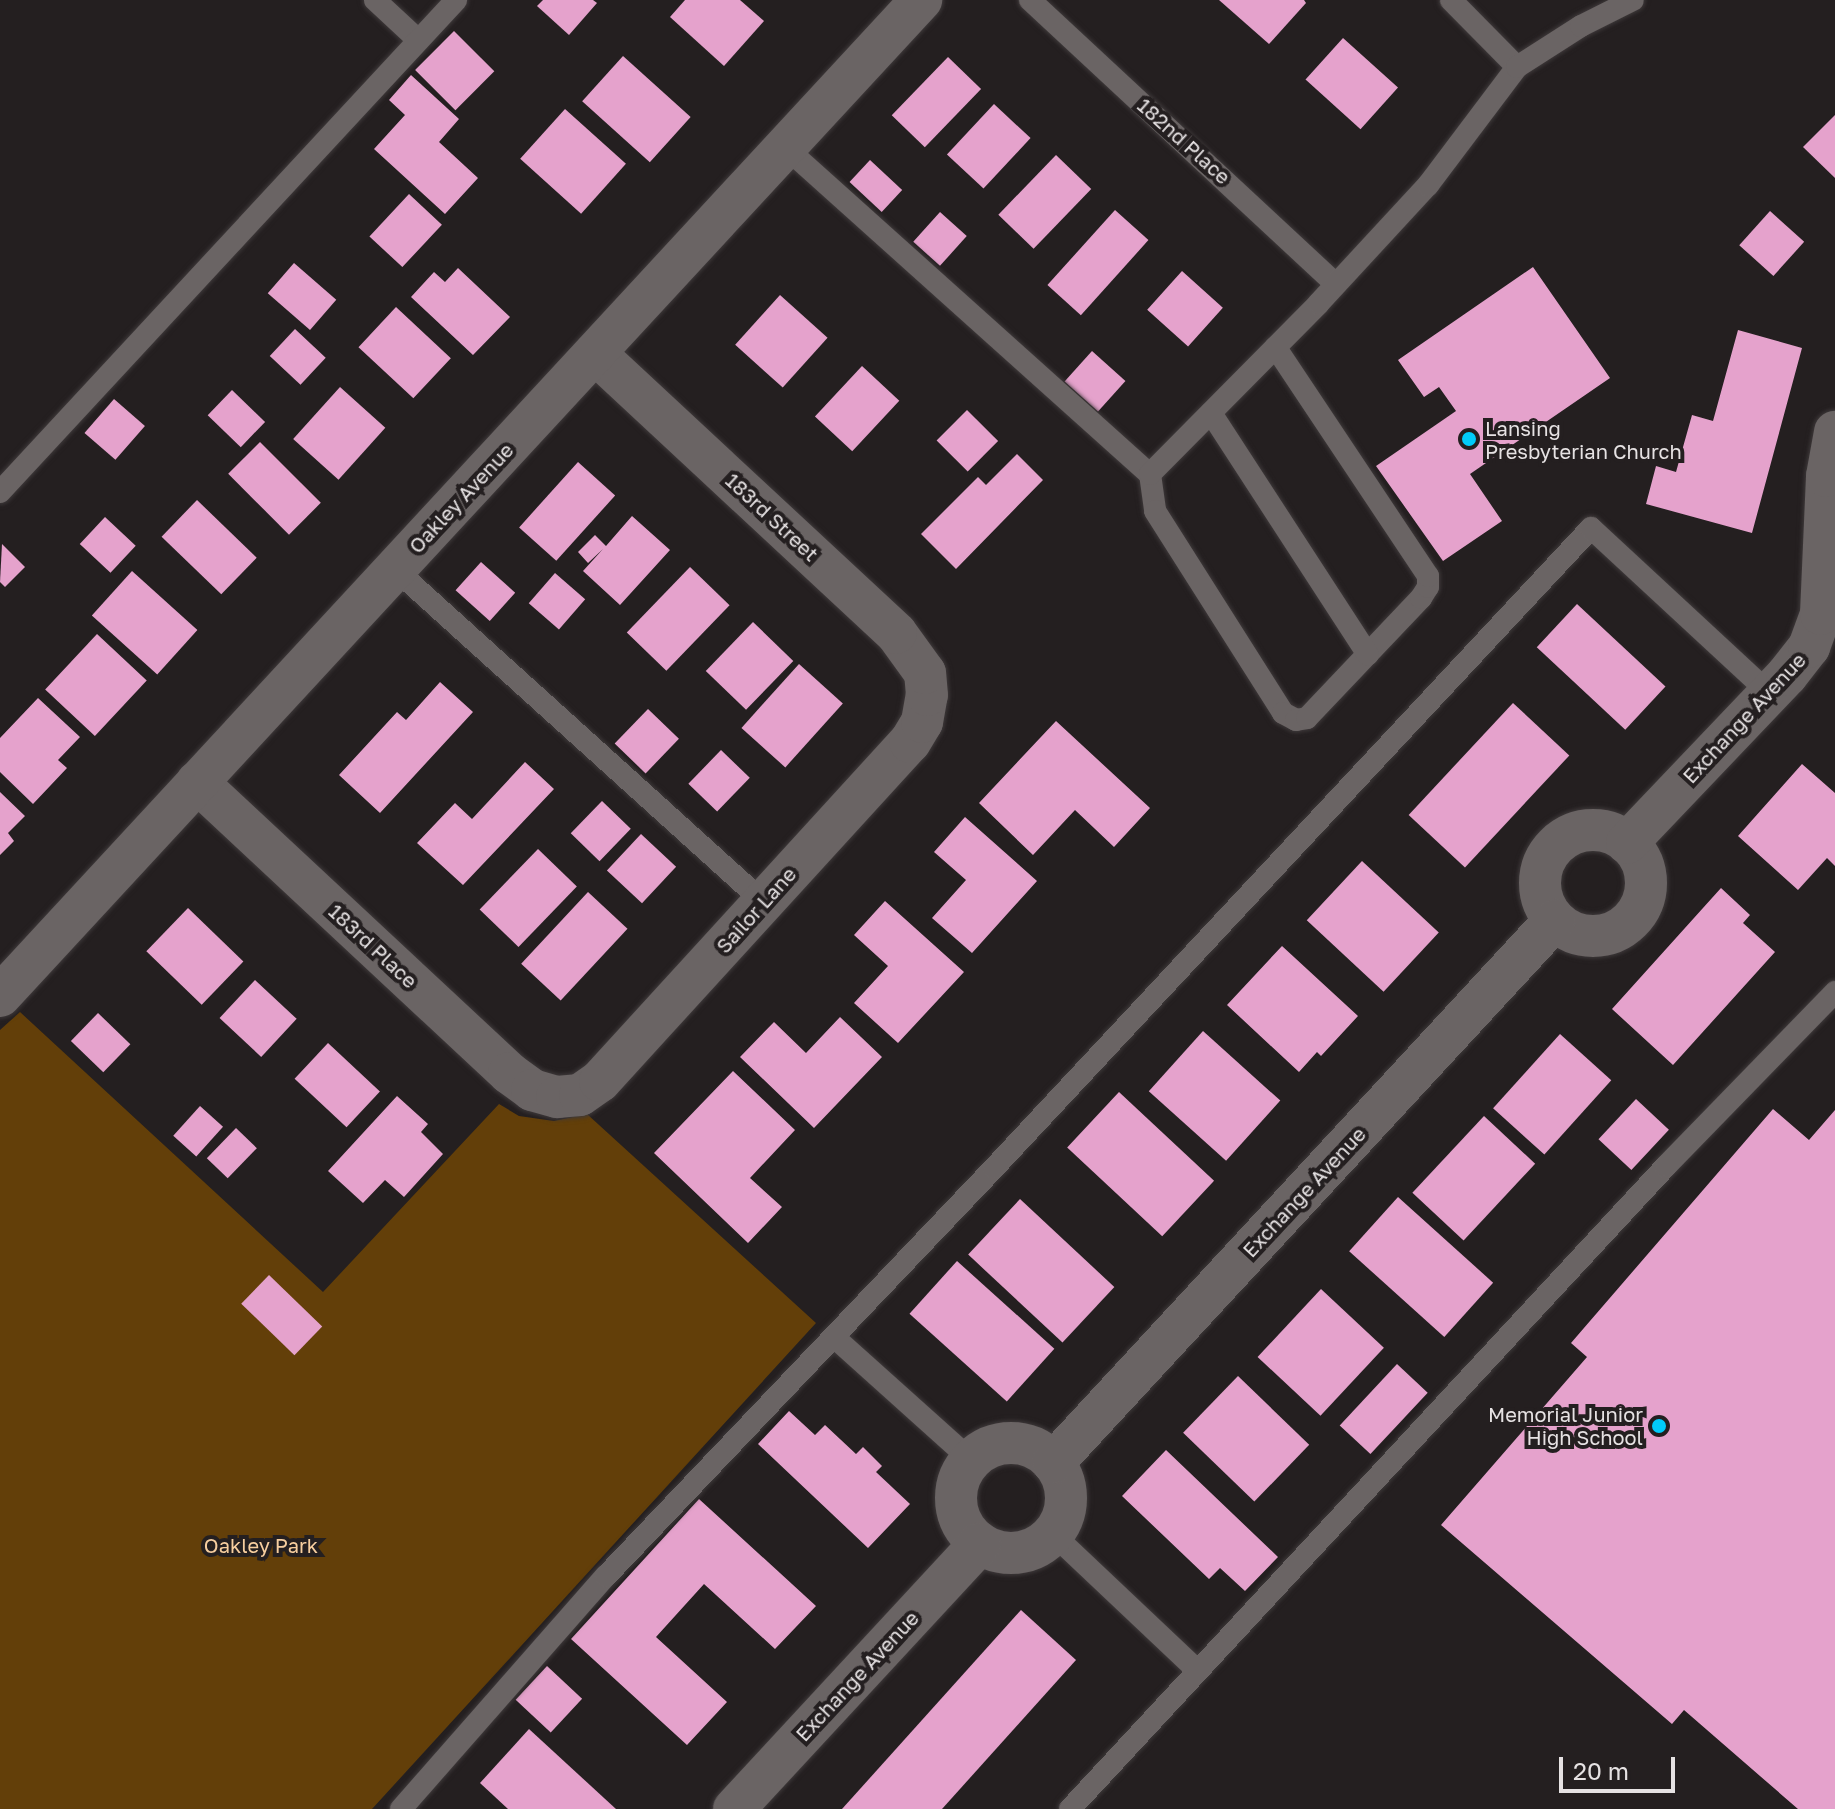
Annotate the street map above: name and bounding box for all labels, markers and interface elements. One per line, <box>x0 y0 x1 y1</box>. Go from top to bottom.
street label: 182nd Place <box>1133 93 1235 189</box>
place label: Lansing Presbyterian Church <box>1485 416 1682 463</box>
marker: Lansing Presbyterian Church <box>1460 430 1478 448</box>
street label: Oakley Avenue <box>404 438 518 558</box>
street label: 183rd Street <box>721 468 823 566</box>
street label: Exchange Avenue <box>1678 648 1810 788</box>
street label: Sailor Lane <box>711 862 801 958</box>
street label: 183rd Place <box>324 899 422 993</box>
street label: Exchange Avenue <box>1238 1122 1370 1262</box>
place label: Memorial Junior High School <box>1488 1402 1643 1449</box>
marker: Memorial Junior High School <box>1650 1417 1668 1435</box>
park label: Oakley Park <box>204 1533 318 1557</box>
street label: Exchange Avenue <box>791 1606 923 1746</box>
scale bar <box>1563 1741 1679 1791</box>
text: 20 m <box>1573 1756 1629 1785</box>

